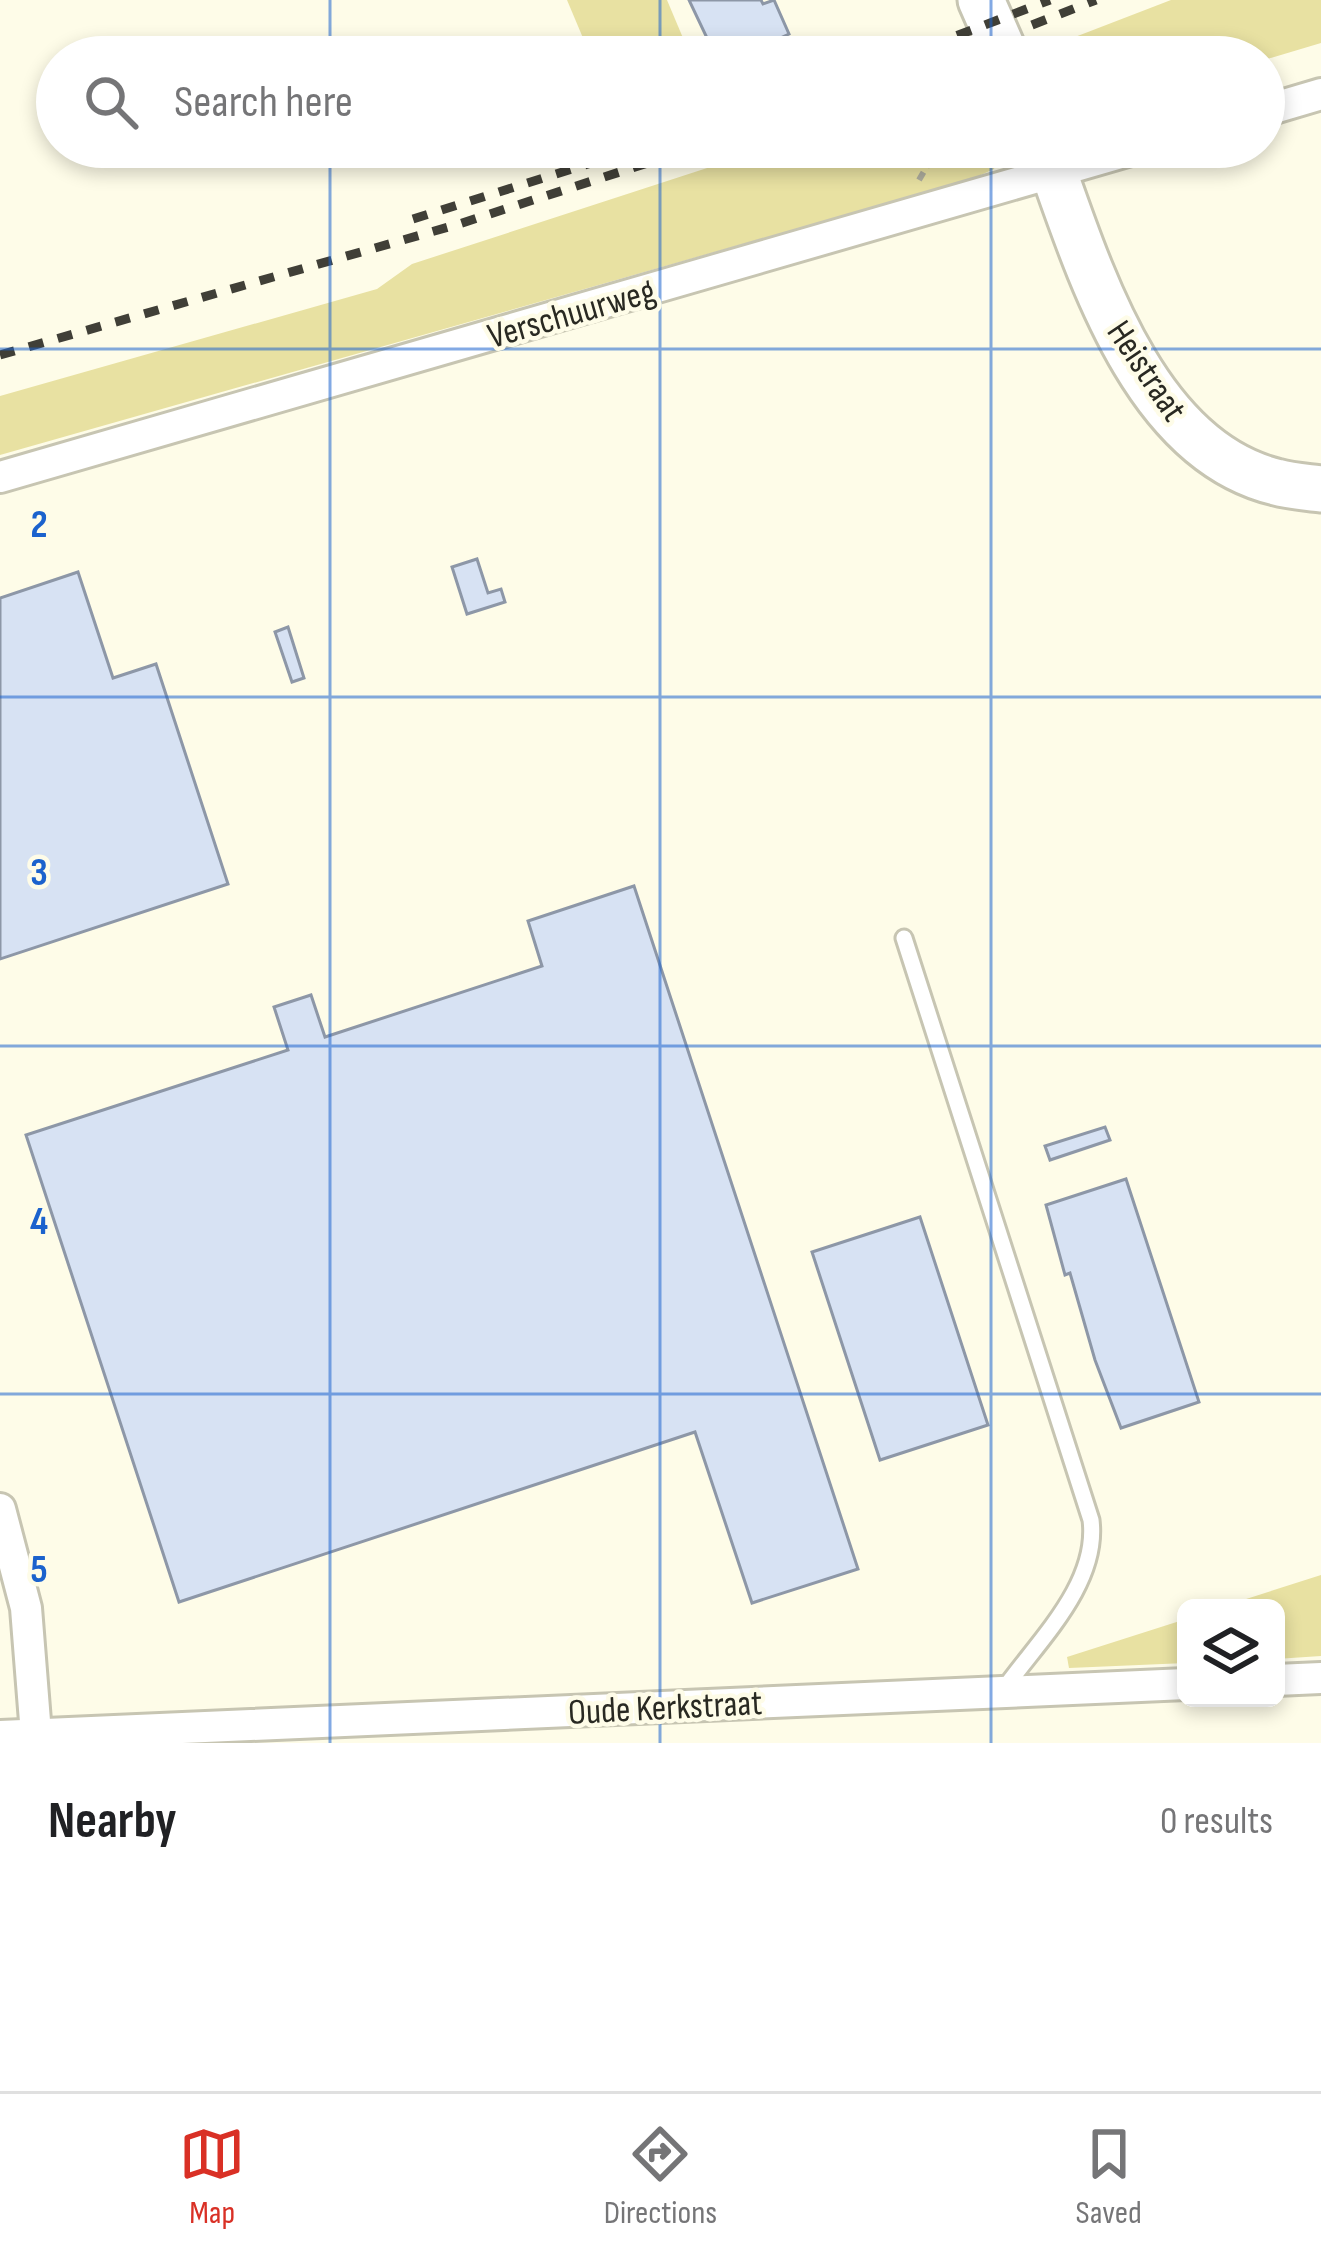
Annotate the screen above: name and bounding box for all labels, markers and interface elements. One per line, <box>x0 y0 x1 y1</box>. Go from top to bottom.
search box <box>36 36 1285 168</box>
icon: search <box>78 69 144 135</box>
text: Search here <box>174 75 353 130</box>
street label: Verschuurweg <box>483 270 660 359</box>
street label: Heistraat <box>1097 313 1195 430</box>
text: 2 <box>30 502 48 549</box>
text: 3 <box>30 850 48 897</box>
text: 4 <box>30 1199 48 1246</box>
text: 5 <box>30 1547 48 1594</box>
map controls <box>1177 1599 1285 1707</box>
button: layers <box>1177 1599 1285 1707</box>
street label: Oude Kerkstraat <box>567 1682 763 1735</box>
text: Nearby <box>48 1791 177 1852</box>
text: 0 results <box>1160 1798 1273 1845</box>
tab: Map <box>179 2121 245 2233</box>
tab: Directions <box>604 2121 717 2233</box>
tab: Saved <box>1076 2121 1142 2233</box>

